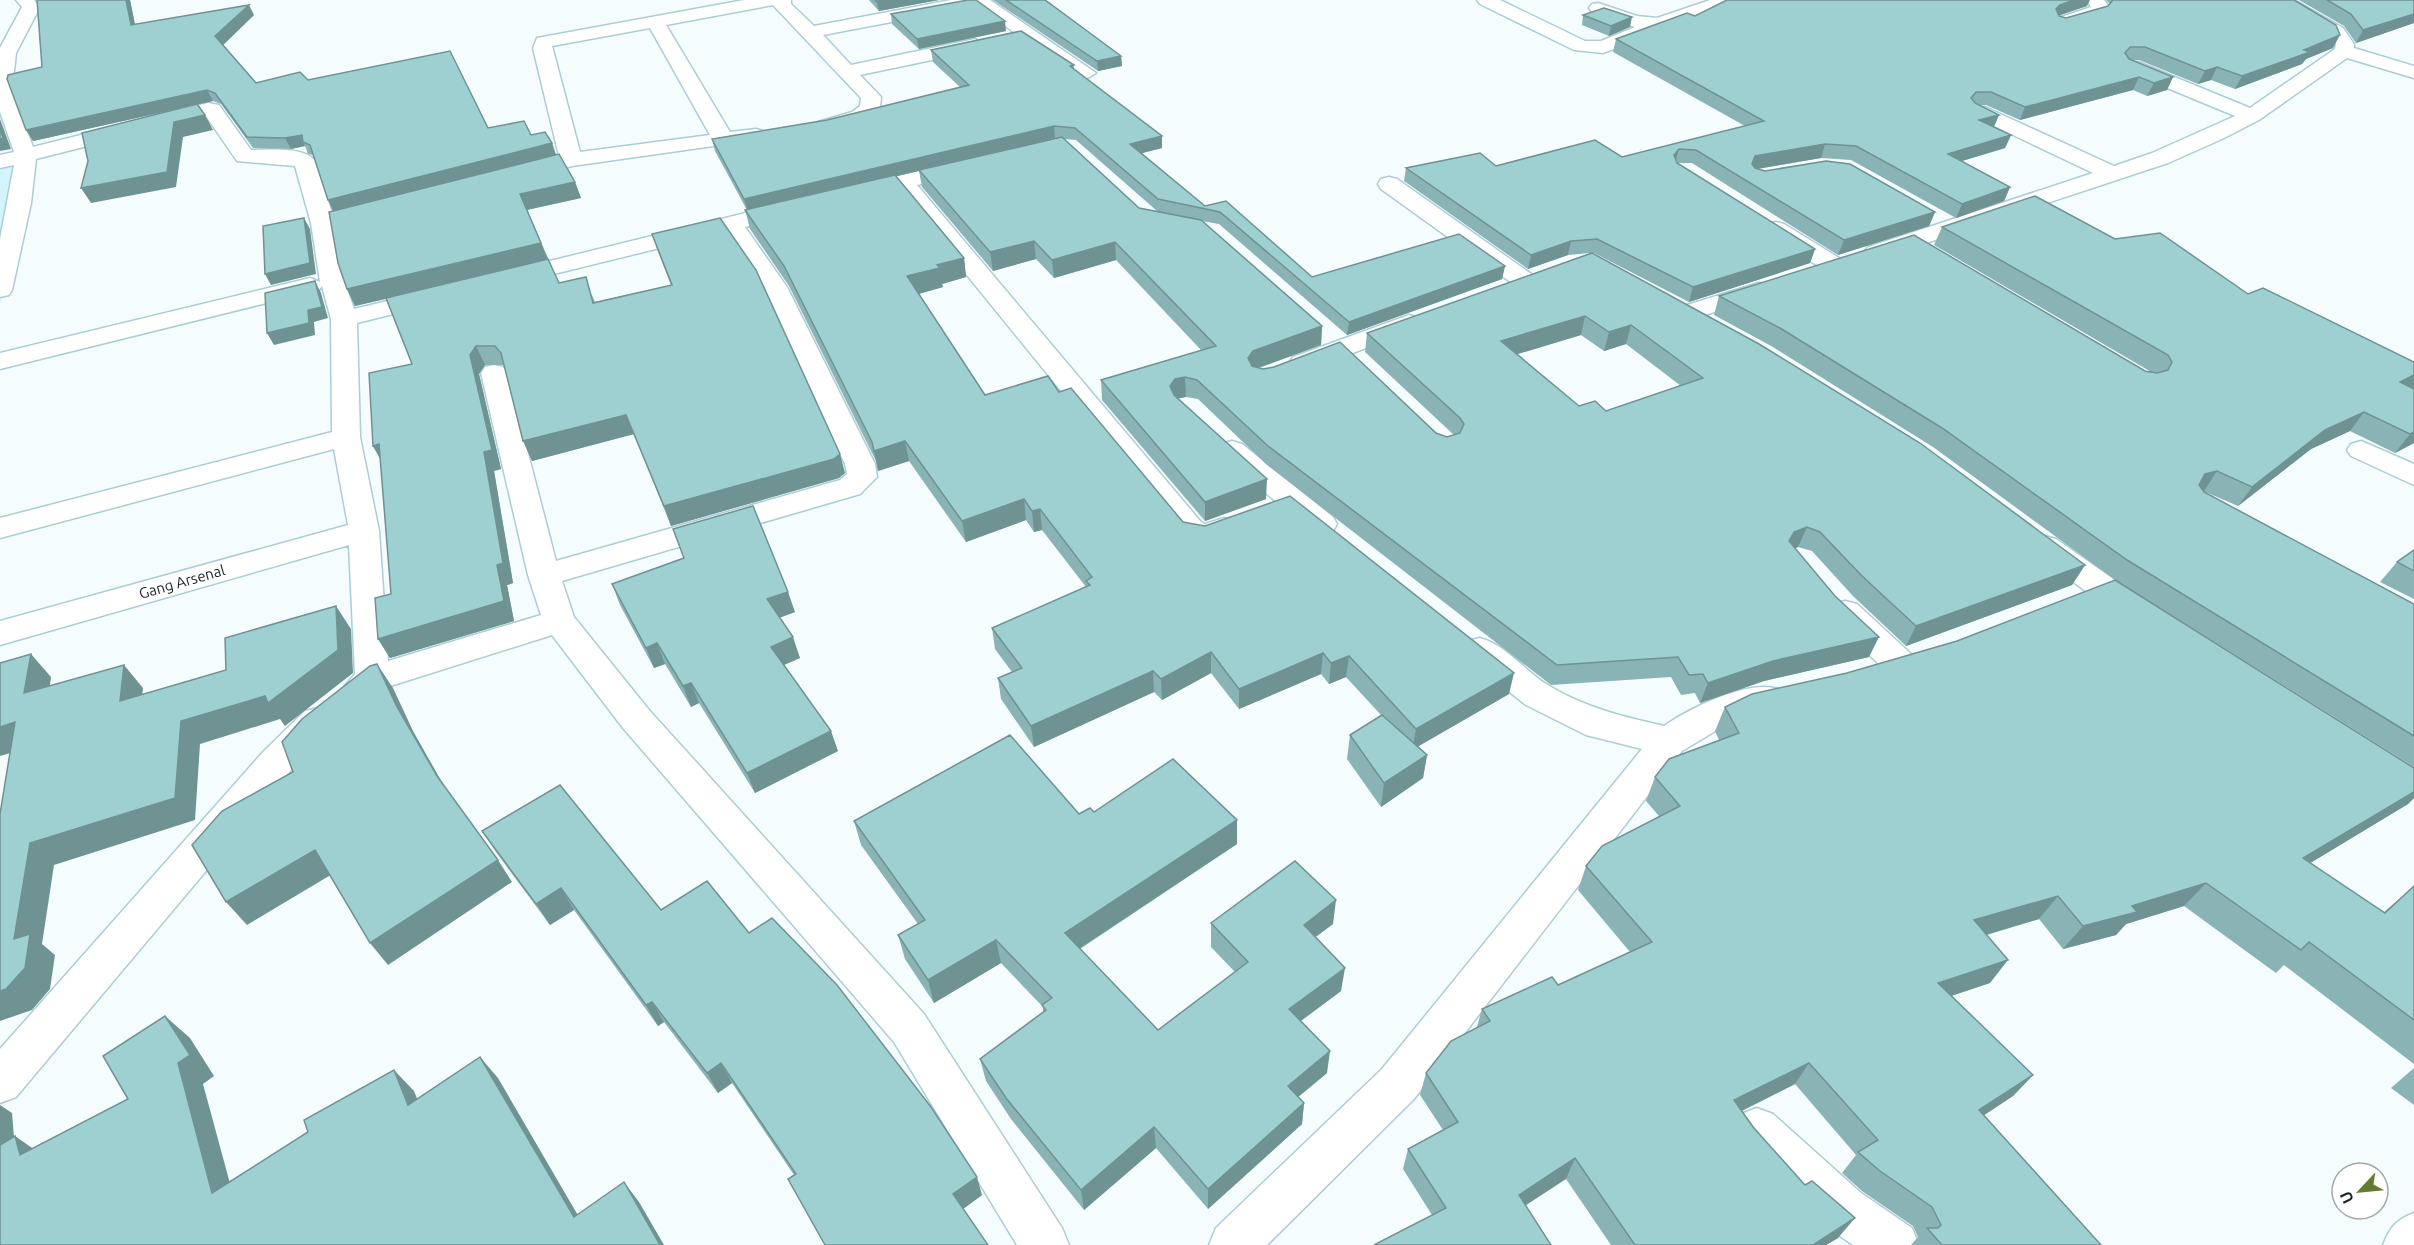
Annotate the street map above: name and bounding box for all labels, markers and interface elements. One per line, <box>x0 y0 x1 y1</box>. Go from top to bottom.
street label: Gang Arsenal <box>137 561 227 602</box>
north arrow <box>2330 1161 2390 1221</box>
text: U <box>2336 1189 2357 1207</box>

